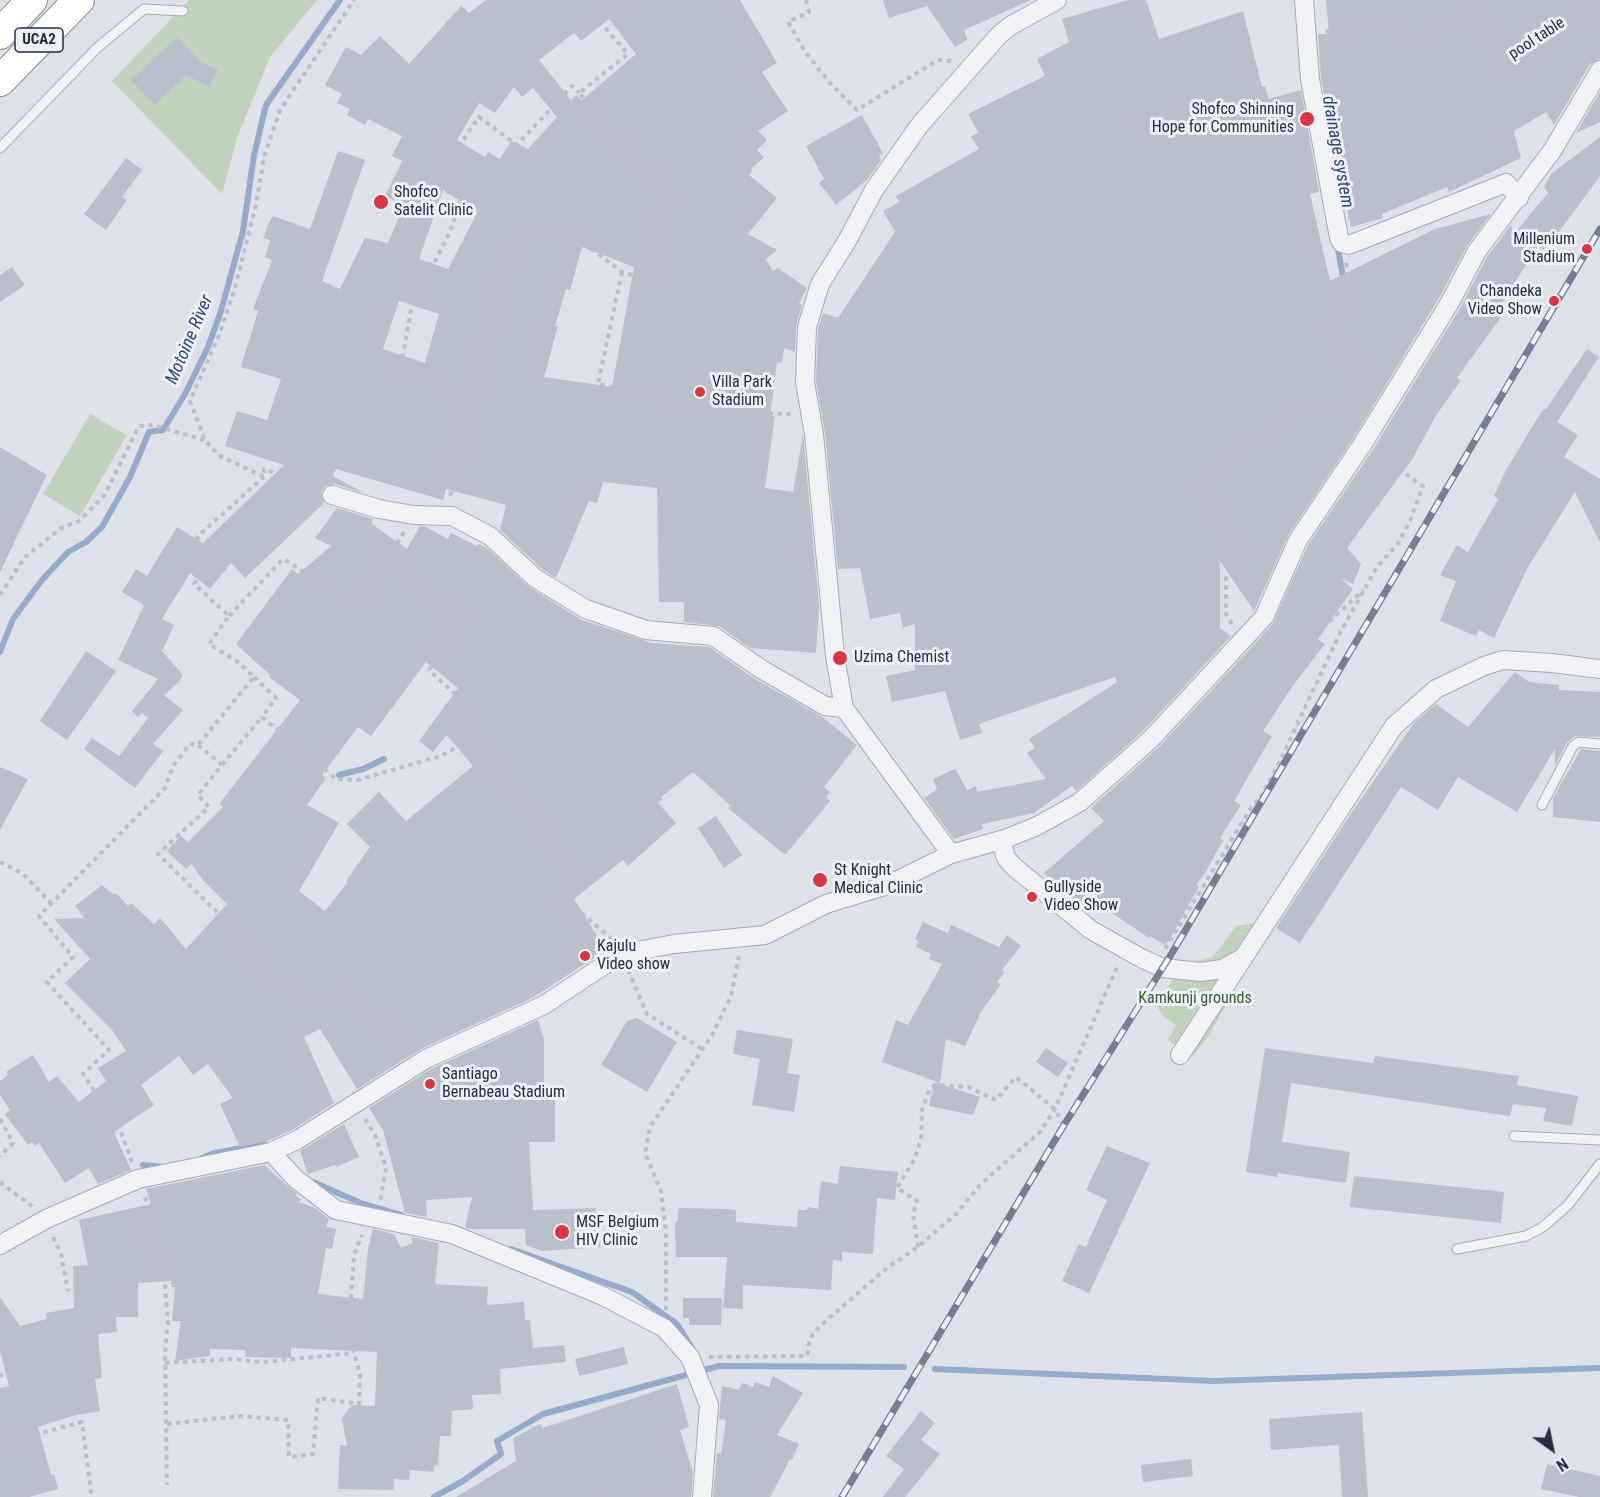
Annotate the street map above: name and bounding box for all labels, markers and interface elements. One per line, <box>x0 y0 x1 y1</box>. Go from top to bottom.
street label: pool table <box>1505 14 1569 64</box>
road number: UCA2 <box>15 28 63 52</box>
water label: drainage system <box>1317 94 1357 210</box>
place label: Shofco Shinning Hope for Communities <box>1152 100 1294 138</box>
marker: Shofco Shinning Hope for Communities <box>1298 110 1316 128</box>
place label: Shofco Satelit Clinic <box>394 183 473 221</box>
marker: Shofco Satelit Clinic <box>372 193 390 211</box>
place label: Millenium Stadium <box>1513 230 1575 268</box>
marker: Millenium Stadium <box>1580 242 1594 256</box>
place label: Chandeka Video Show <box>1468 282 1542 320</box>
water label: Motoine River <box>162 292 218 388</box>
marker: Chandeka Video Show <box>1547 294 1561 308</box>
place label: Villa Park Stadium <box>712 373 772 411</box>
marker: Villa Park Stadium <box>693 385 707 399</box>
place label: Uzima Chemist <box>854 648 949 668</box>
marker: Uzima Chemist <box>831 649 849 667</box>
place label: St Knight Medical Clinic <box>834 861 923 899</box>
marker: St Knight Medical Clinic <box>811 871 829 889</box>
place label: Gullyside Video Show <box>1044 878 1118 916</box>
marker: Gullyside Video Show <box>1025 890 1039 904</box>
place label: Kajulu Video show <box>597 937 670 975</box>
marker: Kajulu Video show <box>578 949 592 963</box>
park label: Kamkunji grounds <box>1138 989 1252 1009</box>
place label: Santiago Bernabeau Stadium <box>442 1065 565 1103</box>
marker: Santiago Bernabeau Stadium <box>423 1077 437 1091</box>
place label: MSF Belgium HIV Clinic <box>576 1213 659 1251</box>
marker: MSF Belgium HIV Clinic <box>553 1223 571 1241</box>
north arrow <box>1522 1419 1582 1479</box>
text: N <box>1553 1454 1571 1475</box>

